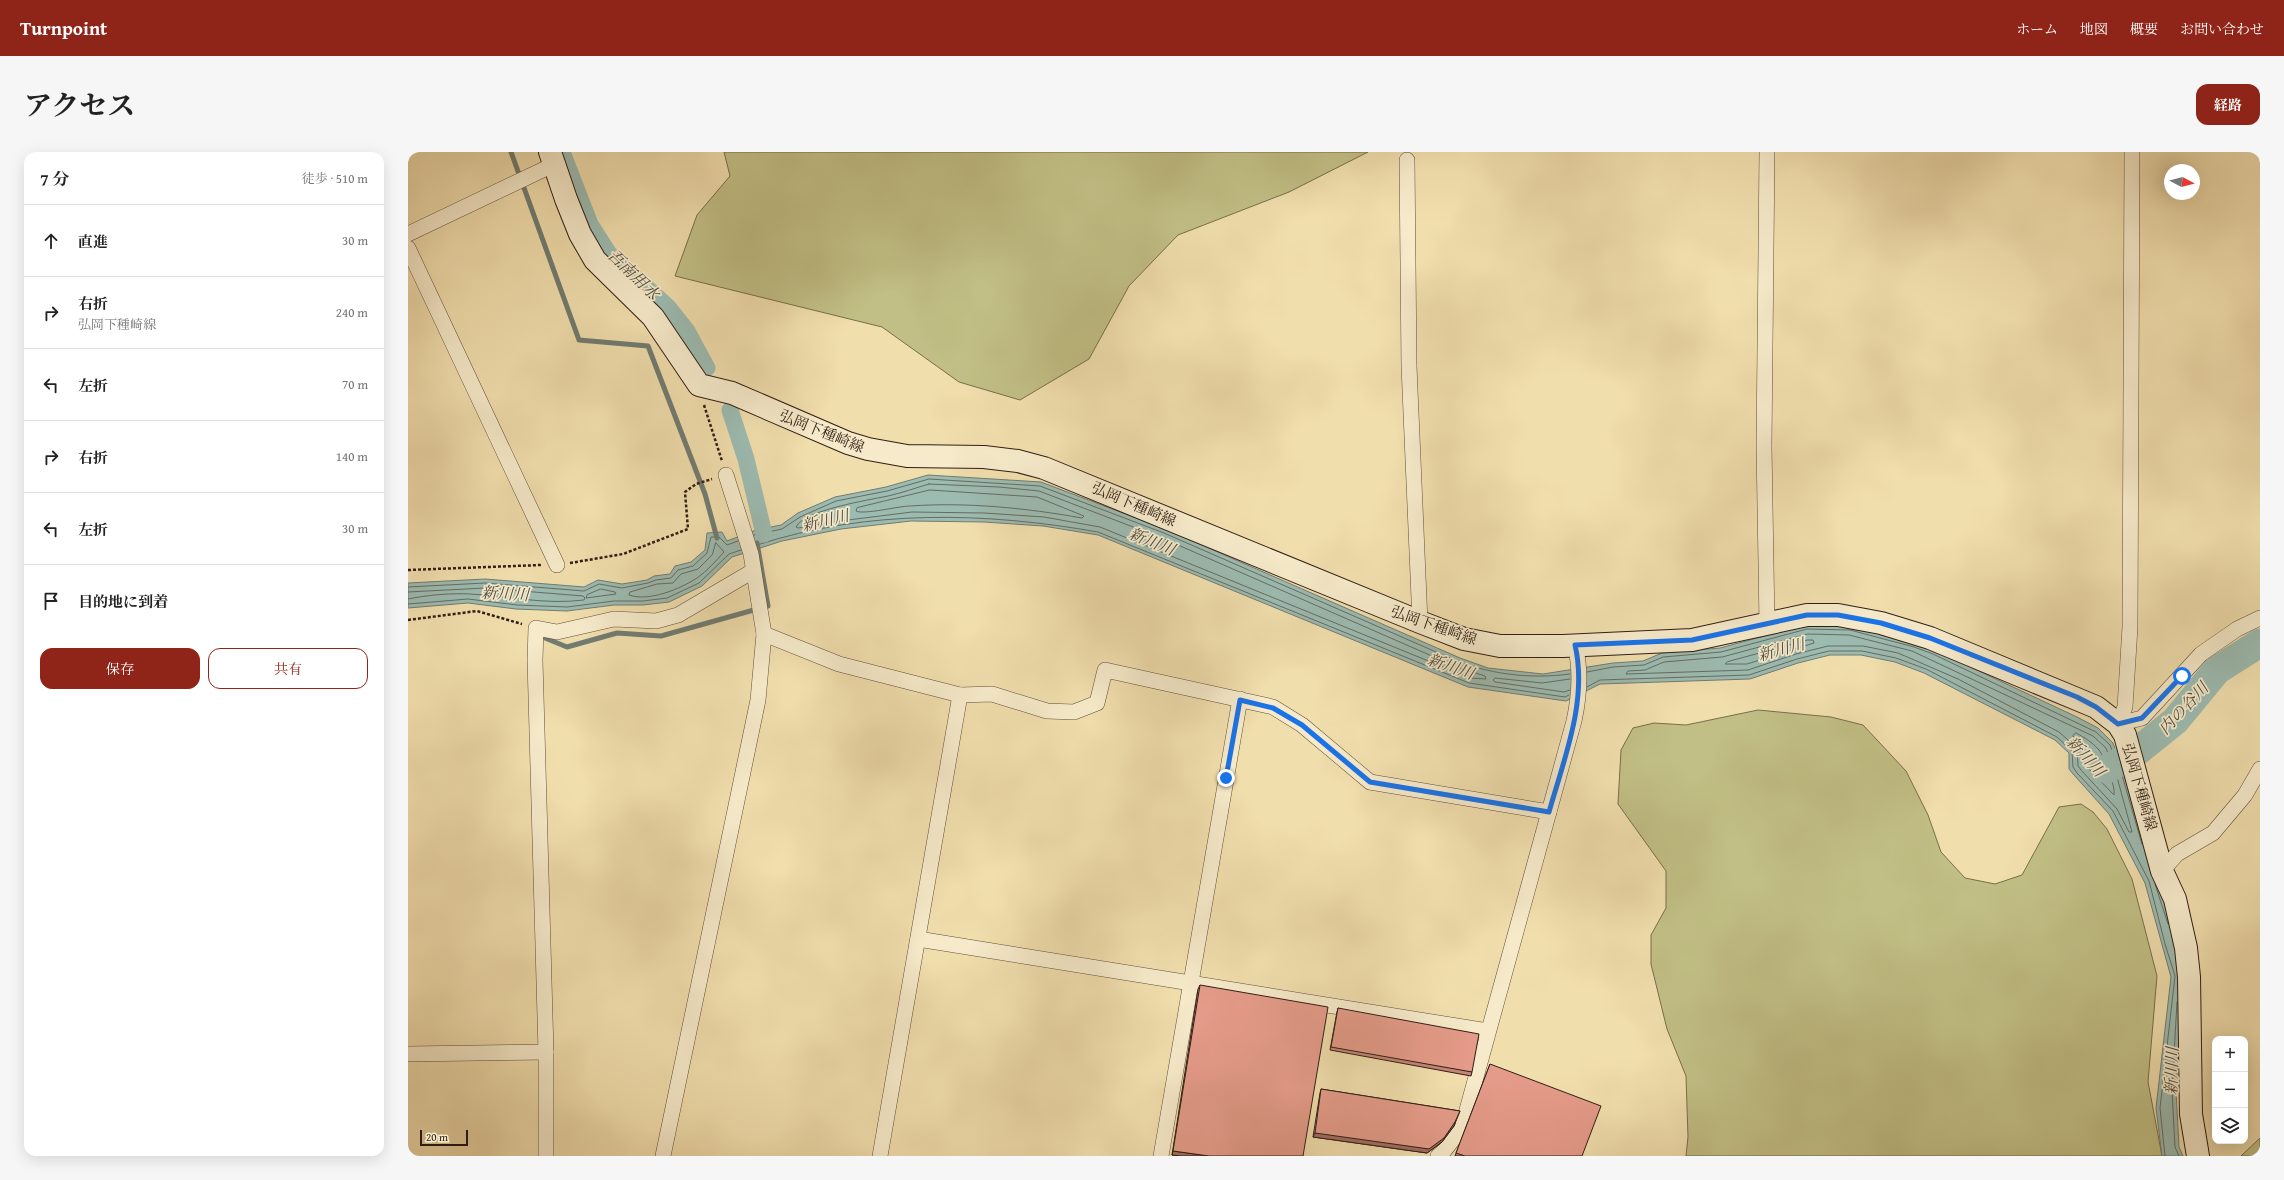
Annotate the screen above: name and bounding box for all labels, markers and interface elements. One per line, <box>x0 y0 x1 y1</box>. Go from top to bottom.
text: Turnpoint <box>20 14 107 42</box>
text: ホーム <box>2016 19 2058 39</box>
text: 地図 <box>2080 19 2108 39</box>
text: 概要 <box>2130 19 2158 39</box>
text: お問い合わせ <box>2180 19 2264 39</box>
text: アクセス <box>24 84 135 125</box>
button: 経路 <box>2196 84 2260 125</box>
north arrow <box>2164 164 2200 200</box>
text: 7 分 <box>40 166 70 191</box>
text: 徒歩 · 510 m <box>302 169 368 188</box>
icon: ahead <box>40 230 62 252</box>
text: 直進 <box>78 231 108 252</box>
text: 30 m <box>342 231 368 250</box>
water label: 吾南用水 <box>603 243 667 306</box>
text: 右折 <box>78 293 108 314</box>
icon: right <box>40 302 62 324</box>
text: 240 m <box>336 303 368 322</box>
text: 弘岡下種崎線 <box>78 315 156 334</box>
icon: left <box>40 374 62 396</box>
text: 左折 <box>78 375 108 396</box>
text: 70 m <box>342 375 368 394</box>
street label: 弘岡下種崎線 <box>776 404 868 458</box>
icon: right <box>40 446 62 468</box>
text: 右折 <box>78 447 108 468</box>
text: 140 m <box>336 447 368 466</box>
street label: 弘岡下種崎線 <box>1088 477 1180 531</box>
water label: 新川川 <box>799 502 853 537</box>
icon: left <box>40 518 62 540</box>
text: 左折 <box>78 519 108 540</box>
text: 30 m <box>342 519 368 538</box>
water label: 新川川 <box>1125 521 1181 562</box>
water label: 新川川 <box>480 580 532 606</box>
icon: arrive <box>40 590 62 612</box>
text: 目的地に到着 <box>78 591 168 612</box>
street label: 弘岡下種崎線 <box>1388 600 1480 650</box>
water label: 新川川 <box>1755 631 1809 667</box>
water label: 新川川 <box>1424 647 1479 686</box>
button: 保存 <box>40 648 200 689</box>
button: 共有 <box>208 648 368 689</box>
route start <box>2173 667 2191 685</box>
water label: 内の谷川 <box>2152 675 2215 740</box>
water label: 新川川 <box>2061 730 2112 783</box>
street label: 弘岡下種崎線 <box>2118 741 2162 833</box>
route end <box>1217 769 1235 787</box>
map controls <box>2212 1036 2248 1144</box>
button: + <box>2212 1036 2248 1072</box>
water label: 新川川 <box>2158 1045 2184 1095</box>
button: − <box>2212 1072 2248 1108</box>
button: layers <box>2212 1108 2248 1144</box>
scale bar <box>420 1128 468 1147</box>
text: 20 m <box>426 1129 448 1145</box>

